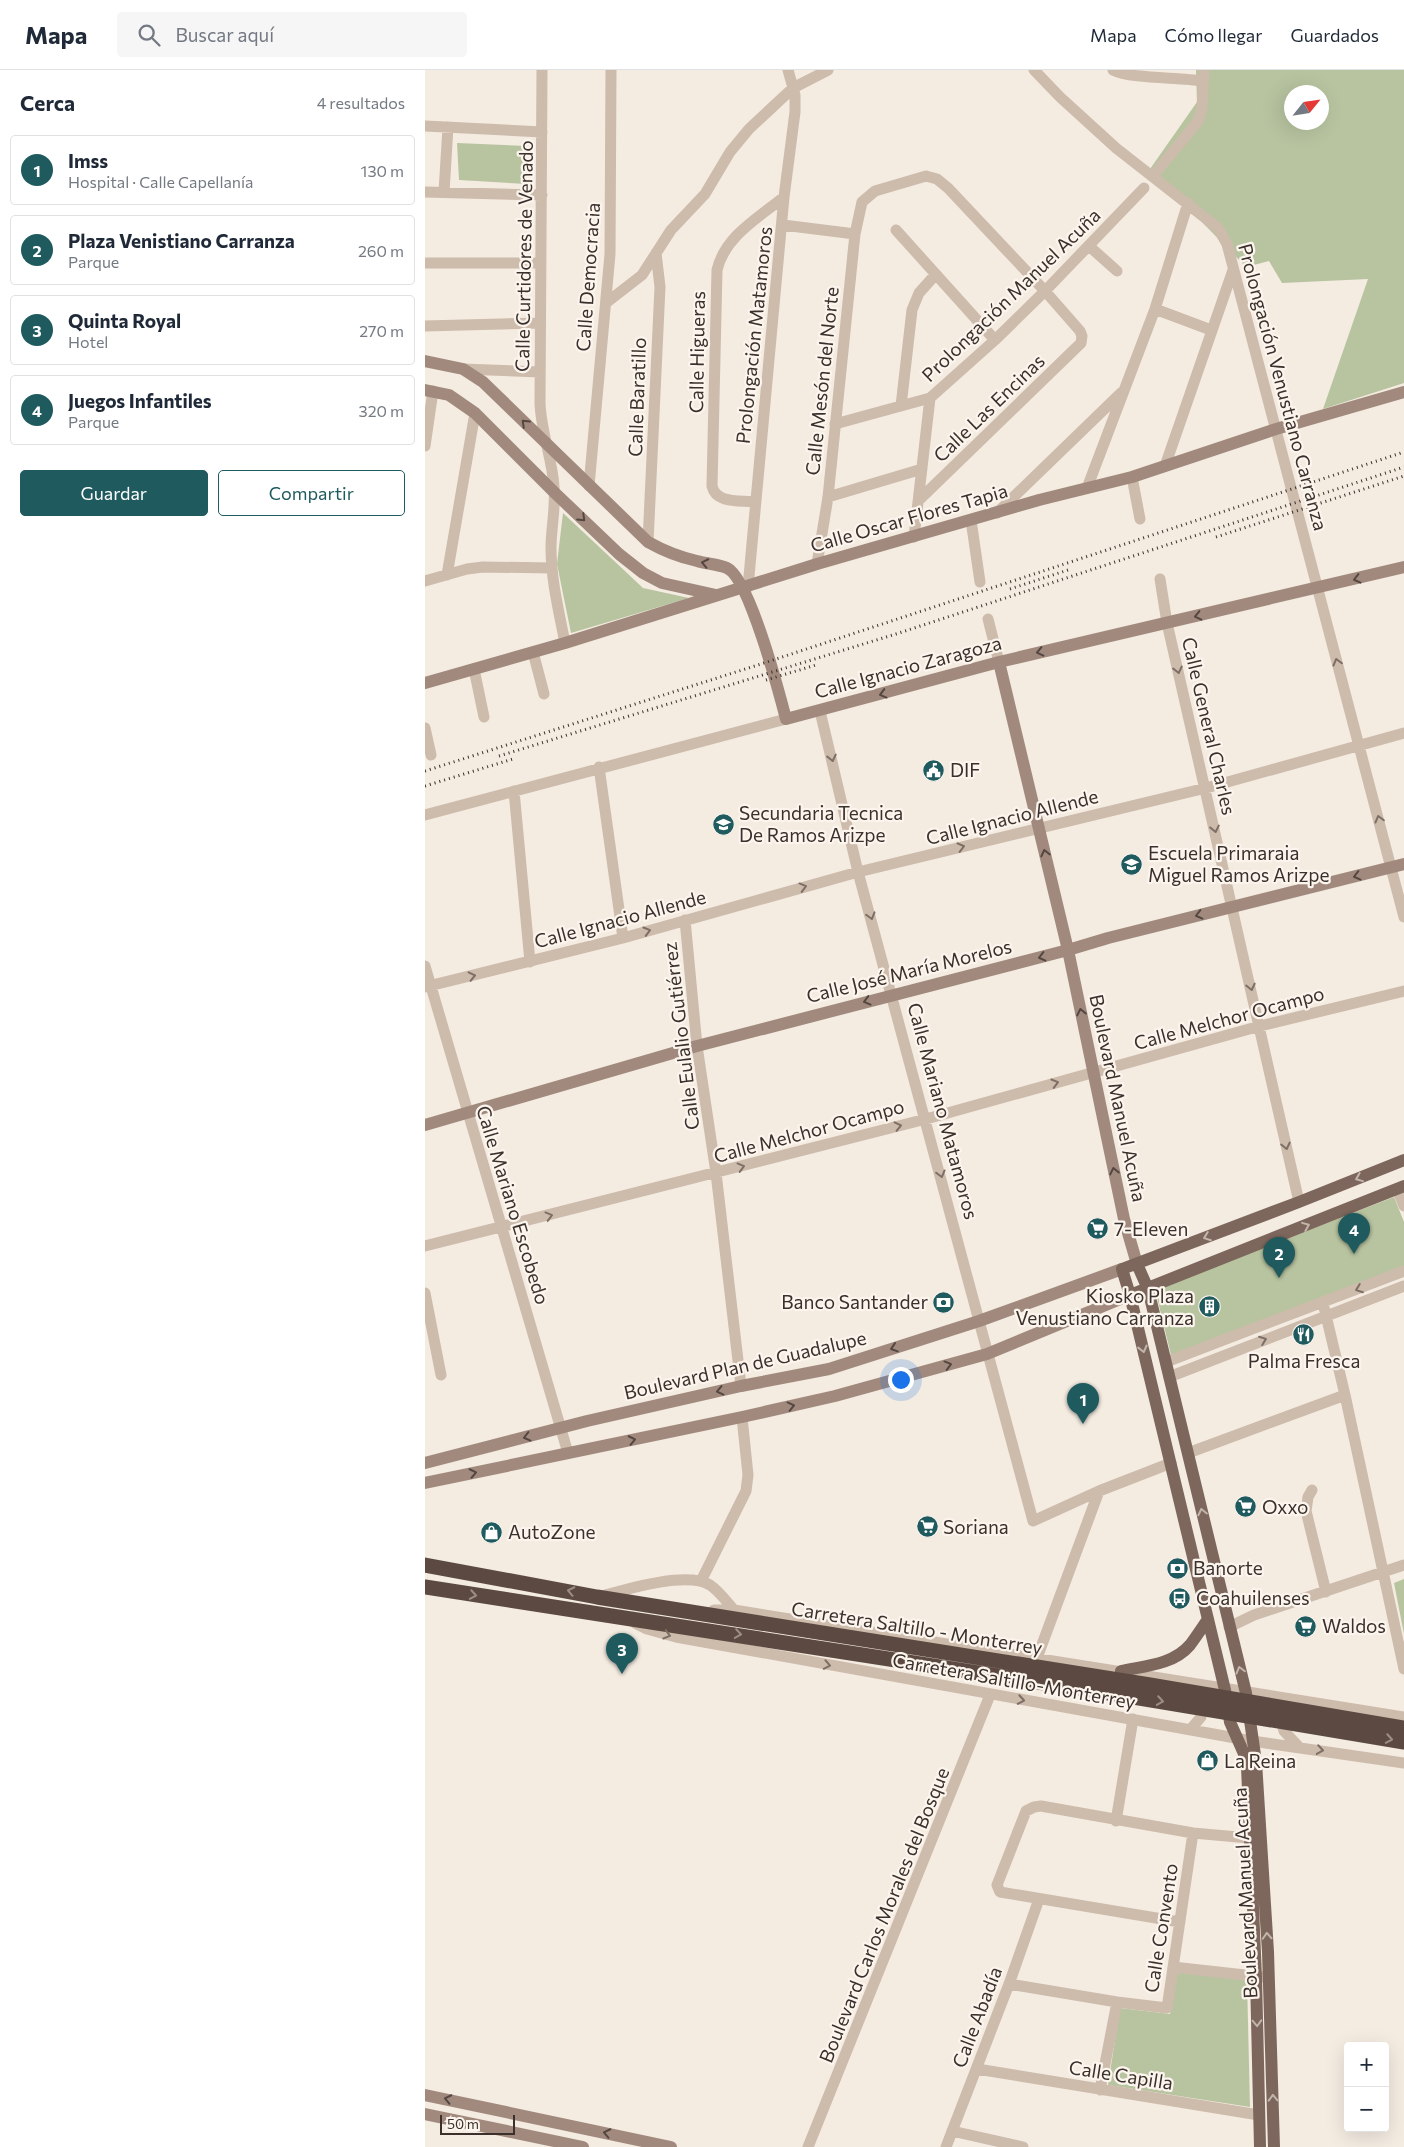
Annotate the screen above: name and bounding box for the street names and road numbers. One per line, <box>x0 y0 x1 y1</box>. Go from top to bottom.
street label: Calle Curtidores de Venado <box>510 140 537 372</box>
street label: Calle Democracia <box>571 202 604 352</box>
street label: Prolongación Manuel Acuña <box>917 203 1105 386</box>
street label: Prolongación Matamoros <box>731 225 776 445</box>
street label: Prolongación Venustiano Carranza <box>1234 241 1333 533</box>
street label: Calle Mesón del Norte <box>800 286 843 476</box>
street label: Calle Higueras <box>684 291 709 413</box>
street label: Calle Baratillo <box>623 337 650 457</box>
street label: Calle Las Encinas <box>928 349 1049 466</box>
street label: Calle Oscar Flores Tapia <box>808 478 1010 557</box>
street label: Calle Ignacio Zaragoza <box>812 630 1004 703</box>
street label: Calle General Charles <box>1178 635 1241 817</box>
street label: Calle Ignacio Allende <box>923 784 1100 849</box>
street label: Calle Ignacio Allende <box>532 885 708 952</box>
street label: Calle José María Morelos <box>804 934 1014 1007</box>
street label: Calle Eulalio Gutiérrez <box>658 941 703 1131</box>
street label: Calle Melchor Ocampo <box>1131 981 1327 1054</box>
street label: Boulevard Manuel Acuña <box>1085 992 1152 1204</box>
street label: Calle Mariano Matamoros <box>903 1000 983 1222</box>
street label: Calle Melchor Ocampo <box>711 1094 907 1167</box>
street label: Calle Mariano Escobedo <box>472 1103 555 1307</box>
street label: Boulevard Plan de Guadalupe <box>621 1325 868 1404</box>
street label: Carretera Saltillo - Monterrey <box>790 1596 1044 1659</box>
street label: Carretera Saltillo-Monterrey <box>891 1648 1138 1713</box>
street label: Boulevard Carlos Morales del Bosque <box>814 1764 953 2066</box>
street label: Boulevard Manuel Acuña <box>1227 1787 1262 1999</box>
street label: Calle Convento <box>1139 1862 1182 1994</box>
street label: Calle Abadía <box>947 1963 1006 2071</box>
street label: Calle Capilla <box>1067 2055 1175 2094</box>

